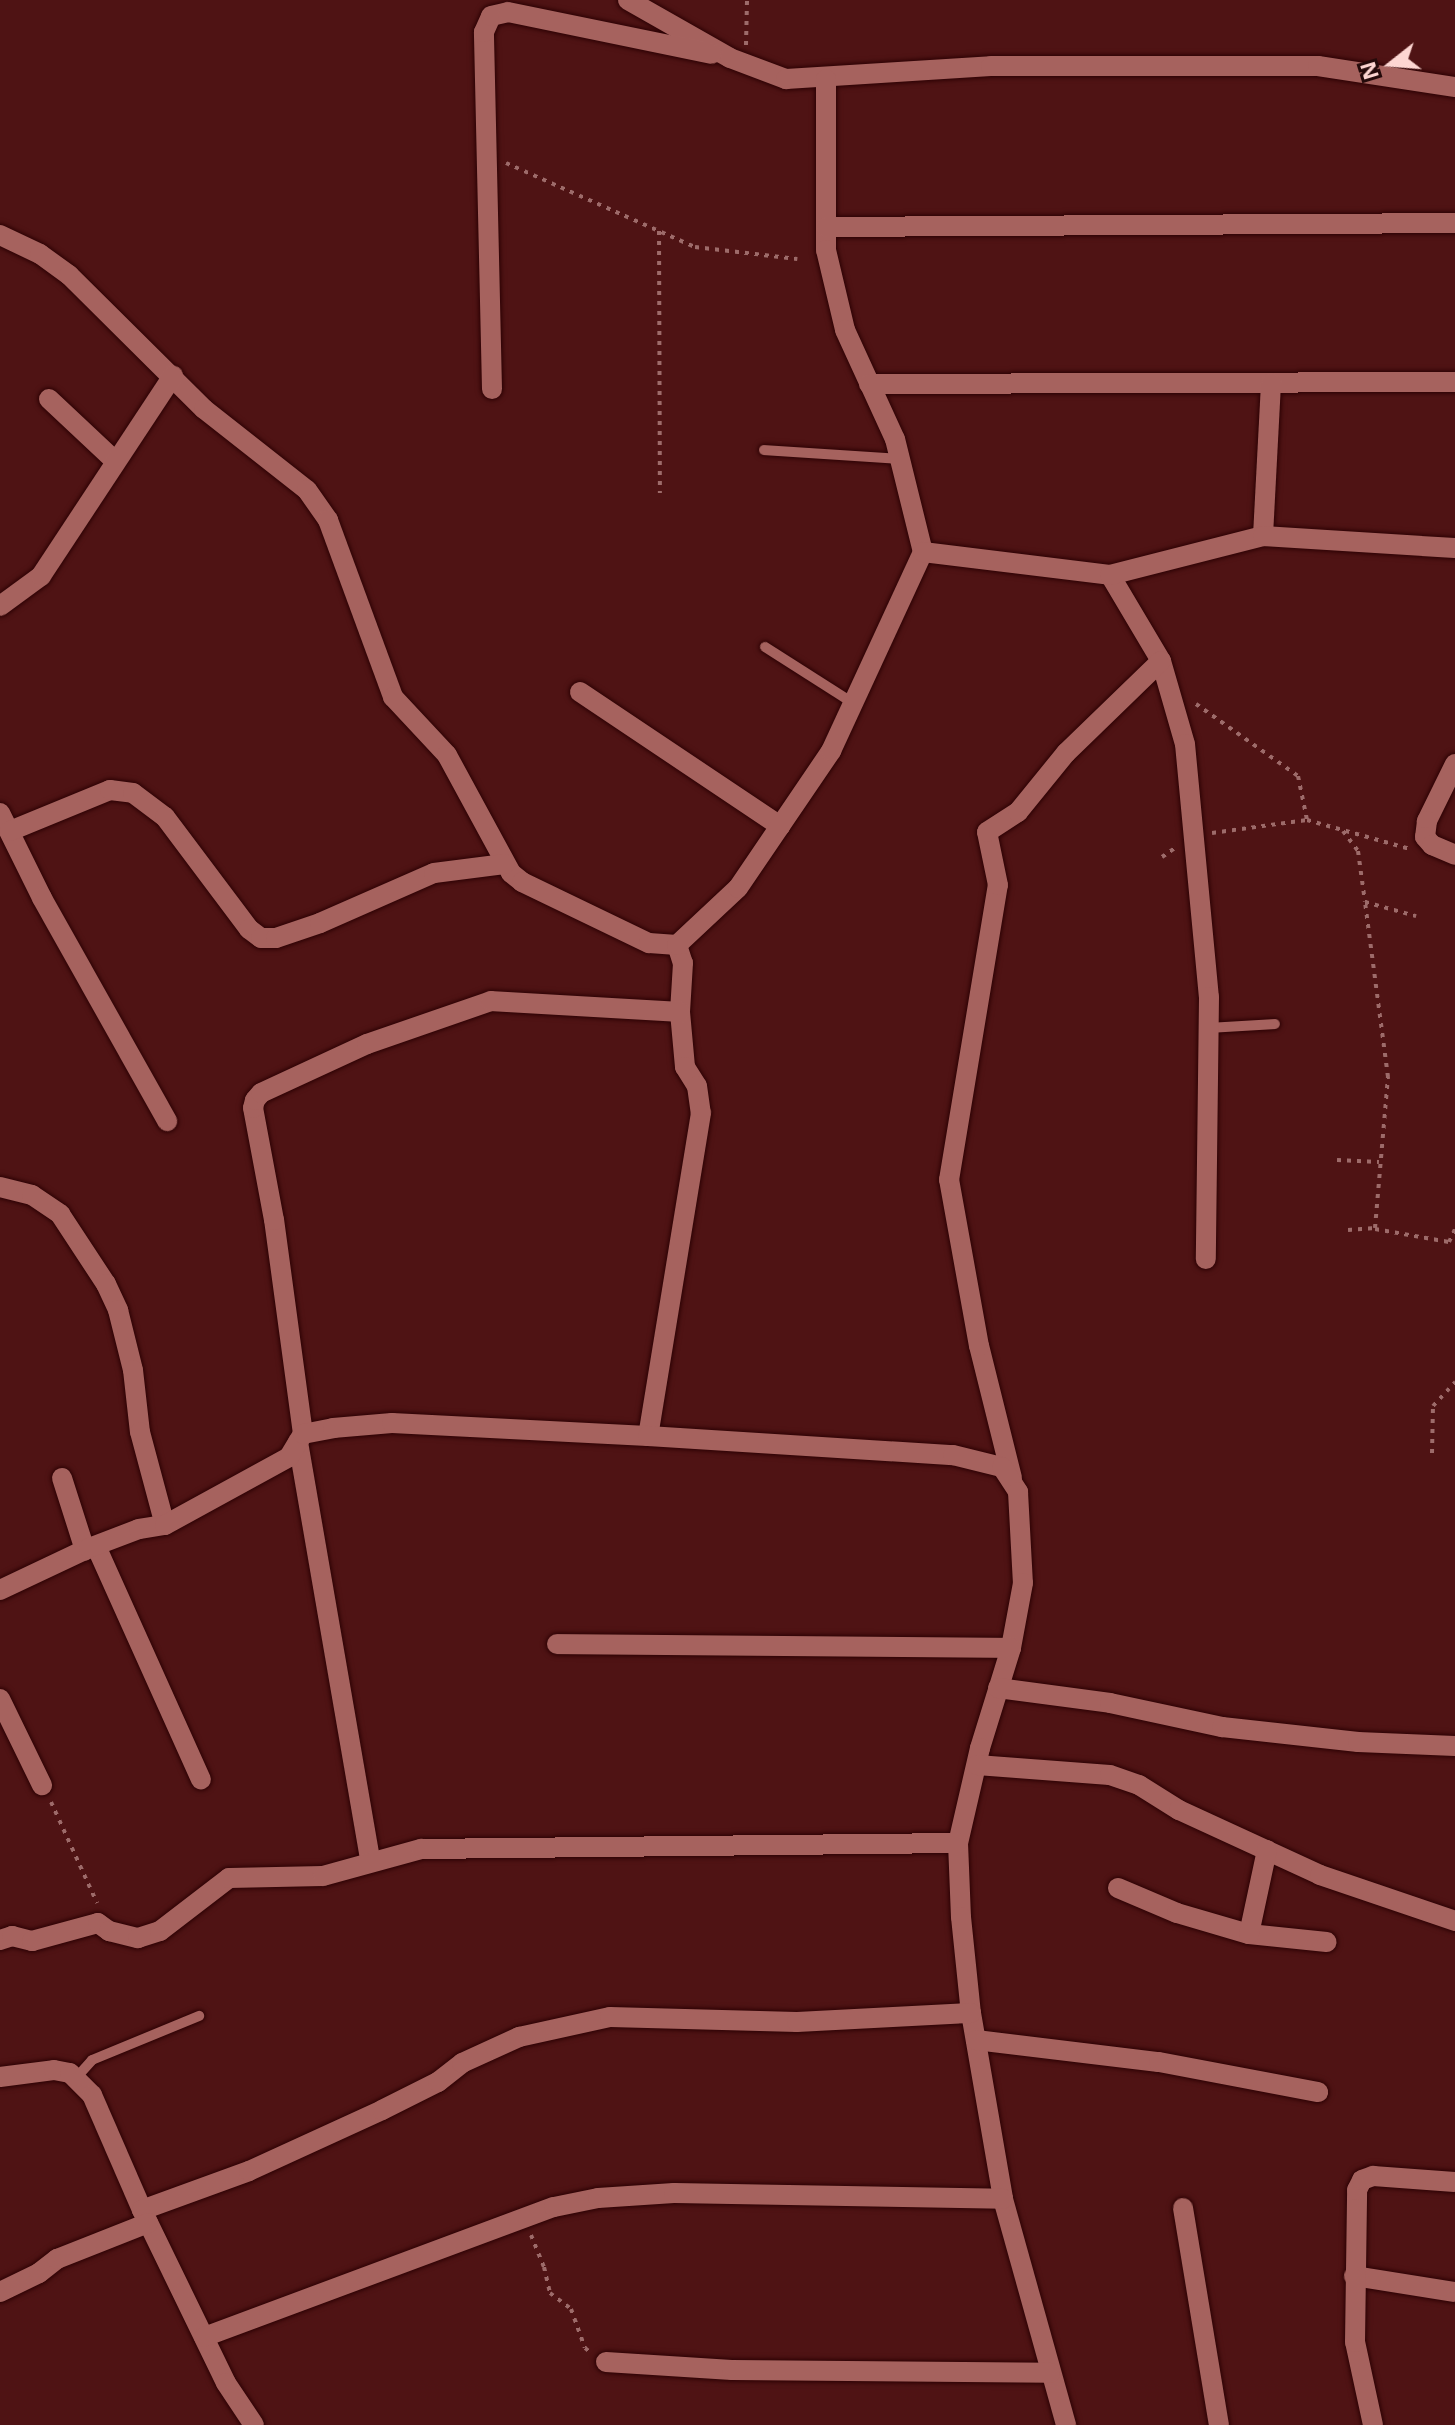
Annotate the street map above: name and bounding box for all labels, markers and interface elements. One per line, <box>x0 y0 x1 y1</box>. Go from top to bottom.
north arrow <box>1351 24 1431 104</box>
text: N <box>1351 58 1385 84</box>

